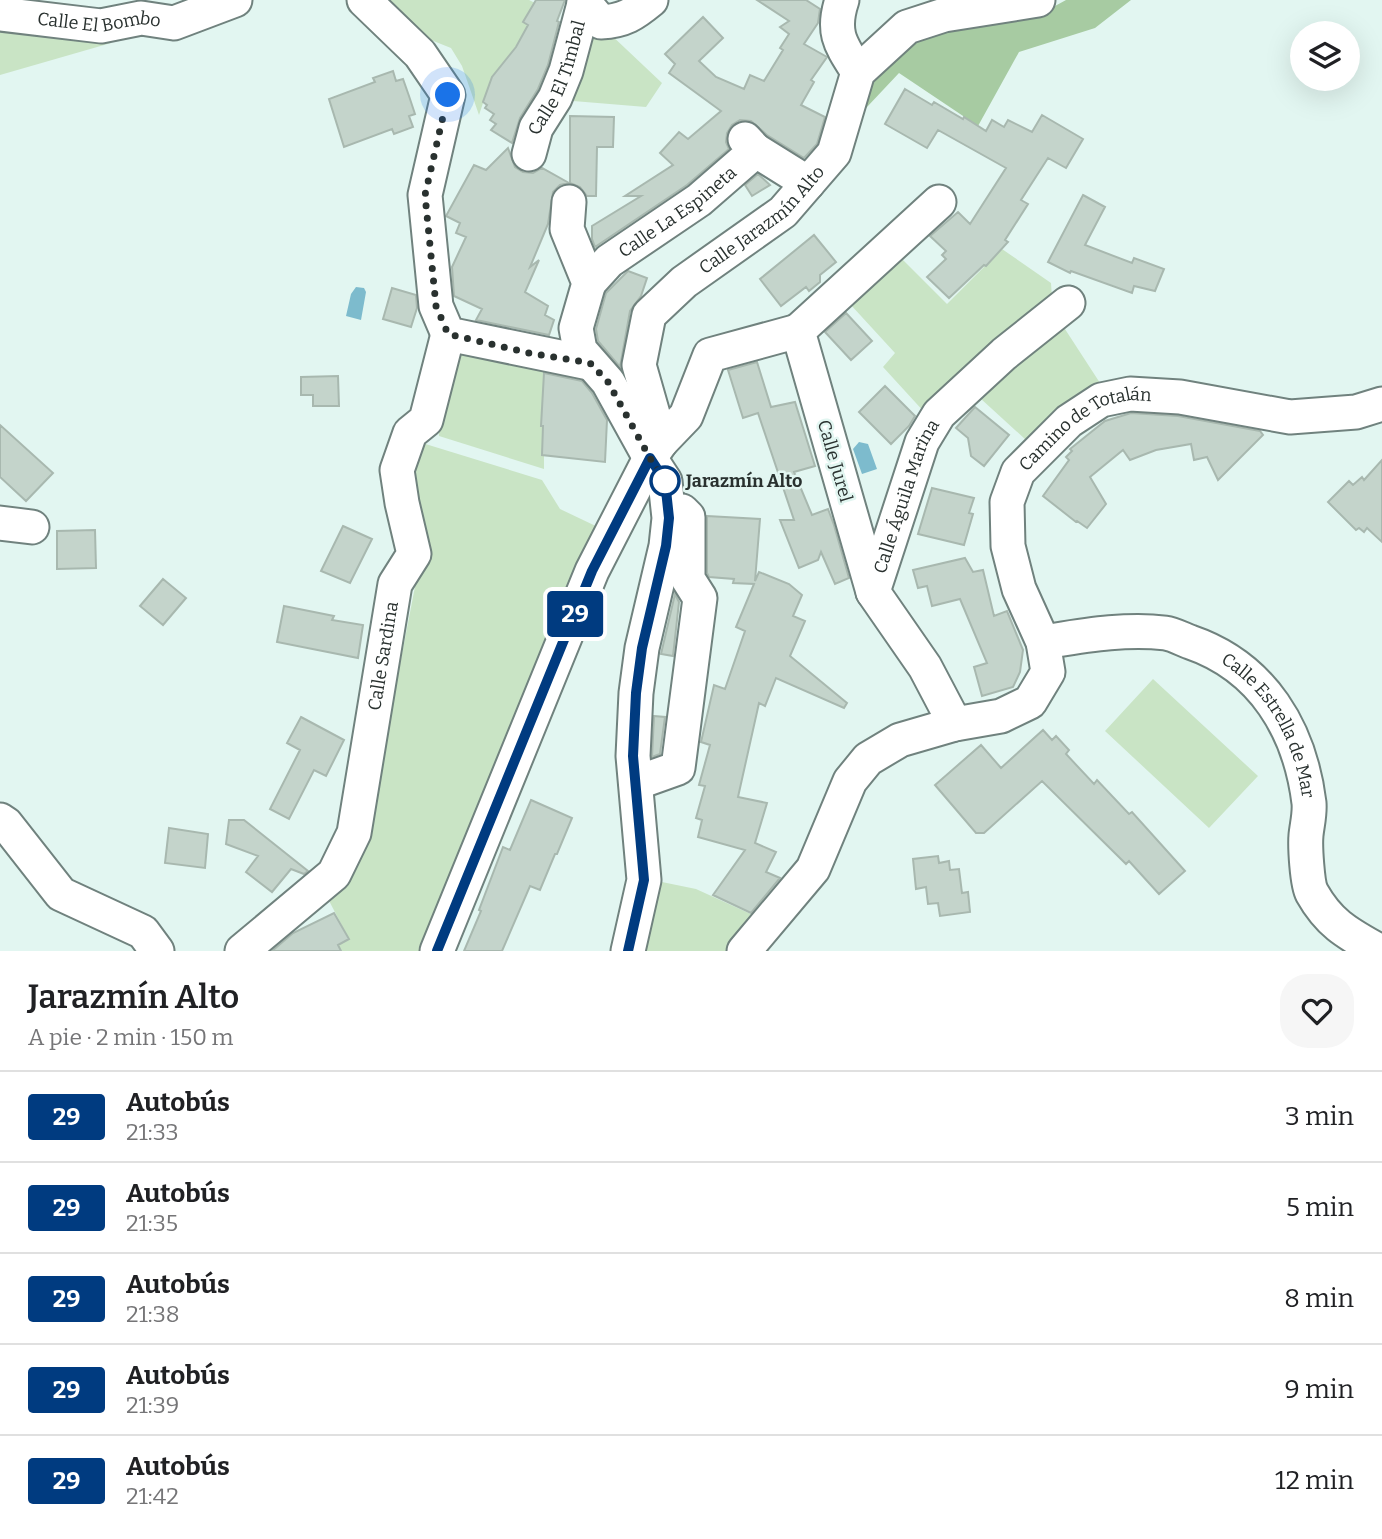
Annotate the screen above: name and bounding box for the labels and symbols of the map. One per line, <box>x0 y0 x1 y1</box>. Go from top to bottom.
street label: Calle El Bombo <box>36 7 162 37</box>
street label: Calle El Timbal <box>524 18 590 137</box>
your location <box>430 77 465 112</box>
street label: Calle La Espineta <box>614 161 741 262</box>
street label: Calle Jarazmín Alto <box>695 161 829 279</box>
street label: Camino de Totalán <box>1014 383 1153 476</box>
street label: Calle Águila Marina <box>869 415 944 576</box>
street label: Calle Jurel <box>813 417 857 505</box>
marker: Jarazmín Alto <box>650 466 680 496</box>
place label: Jarazmín Alto <box>685 470 802 492</box>
line badge: 29 <box>544 591 606 637</box>
street label: Calle Sardina <box>363 600 403 712</box>
street label: Calle Estrella de Mar <box>1217 648 1319 799</box>

